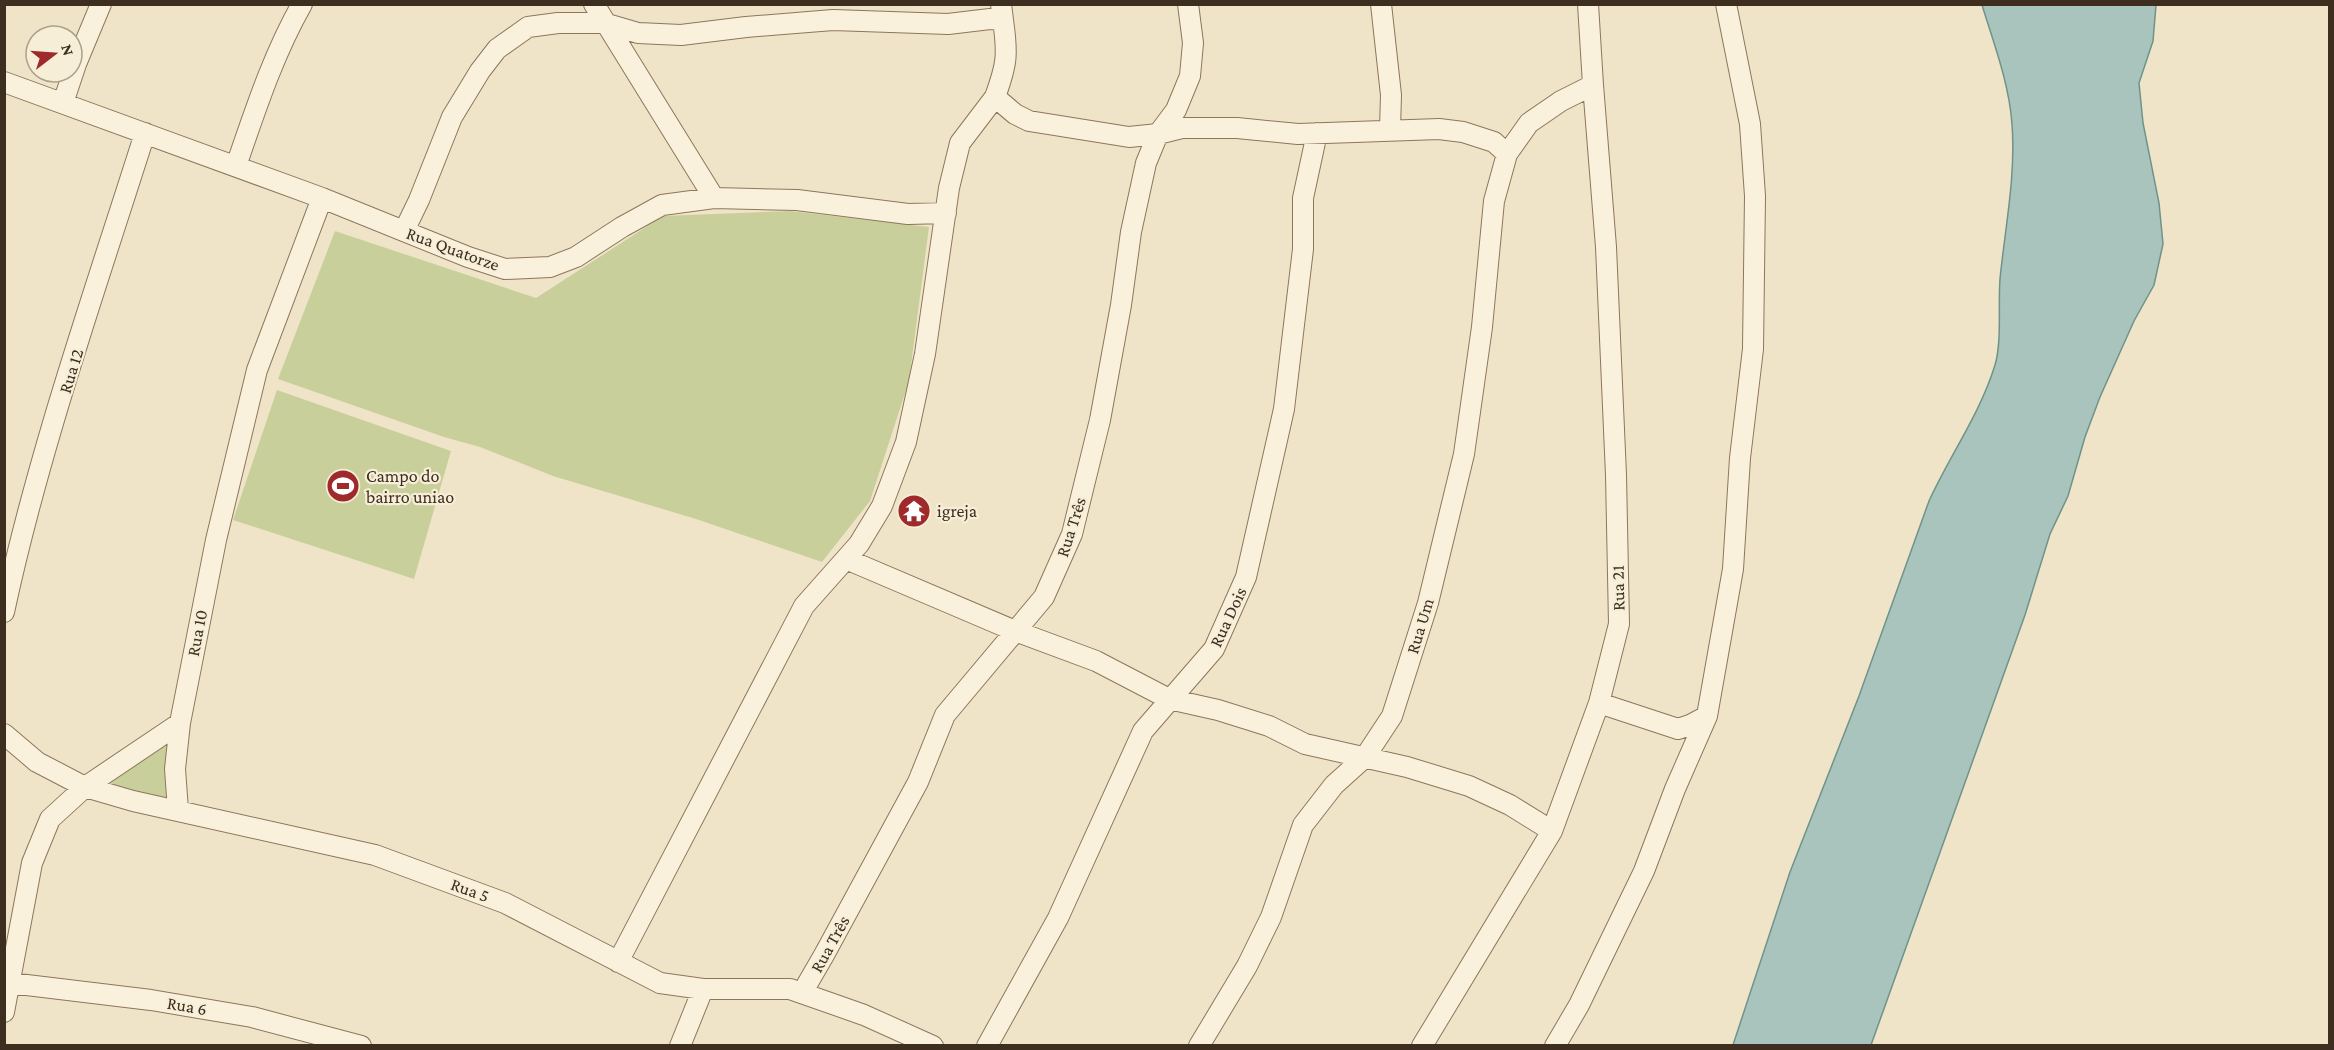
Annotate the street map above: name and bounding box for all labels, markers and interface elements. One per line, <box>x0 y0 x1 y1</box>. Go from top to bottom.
north arrow <box>24 24 84 84</box>
text: N <box>58 42 78 58</box>
street label: Rua Quatorze <box>404 223 502 275</box>
street label: Rua 12 <box>55 346 87 396</box>
place label: Campo do bairro uniao <box>366 466 454 507</box>
sports icon: Campo do bairro uniao <box>325 468 361 504</box>
temple icon: igreja <box>896 493 932 529</box>
street label: Rua Três <box>1052 495 1090 559</box>
place label: igreja <box>937 501 977 522</box>
street label: Rua 21 <box>1608 565 1628 611</box>
street label: Rua Dois <box>1205 584 1251 650</box>
street label: Rua Um <box>1402 595 1438 656</box>
street label: Rua 10 <box>183 608 211 658</box>
street label: Rua 5 <box>448 874 492 906</box>
street label: Rua Três <box>806 912 854 976</box>
street label: Rua 6 <box>165 993 209 1019</box>

